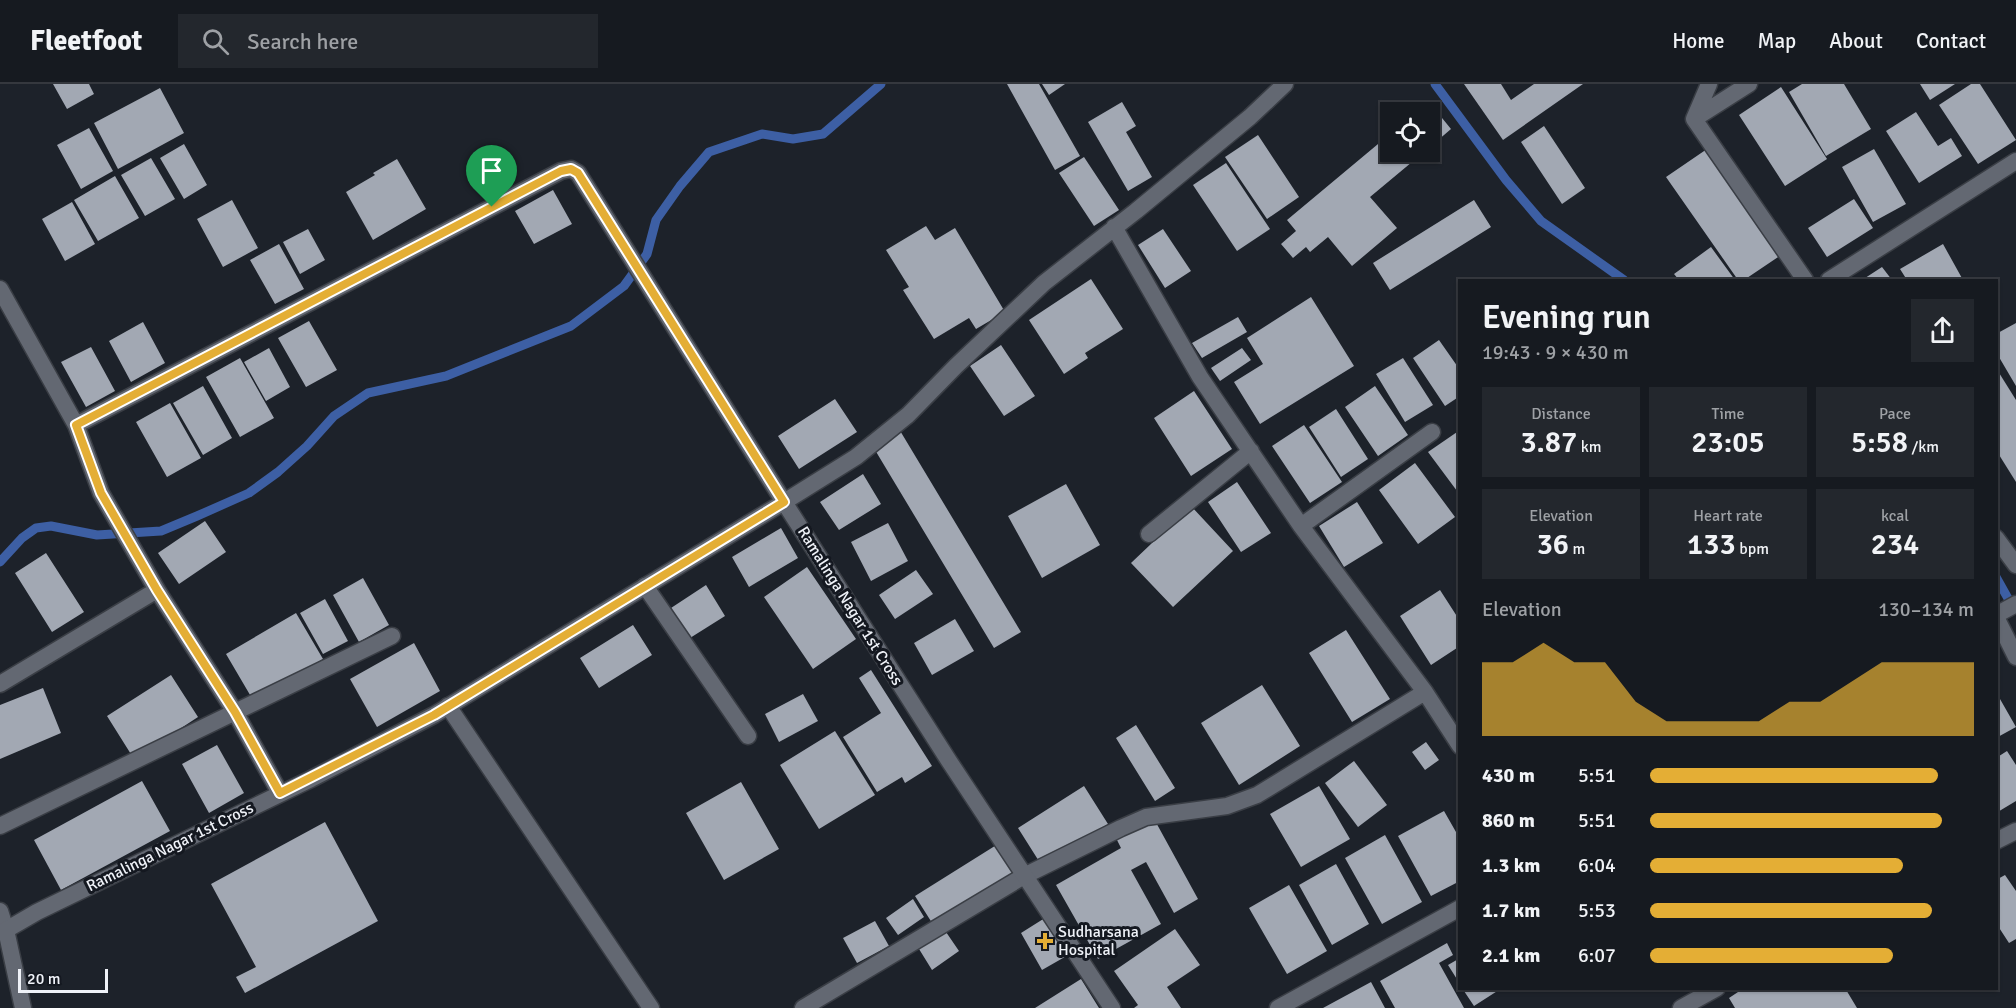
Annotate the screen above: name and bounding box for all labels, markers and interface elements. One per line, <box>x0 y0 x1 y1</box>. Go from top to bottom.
search box <box>178 14 598 68</box>
text: Fleetfoot <box>30 24 142 58</box>
icon: search <box>199 25 232 58</box>
text: Search here <box>247 28 358 55</box>
text: Home <box>1672 28 1725 54</box>
text: Map <box>1758 28 1796 54</box>
text: About <box>1829 28 1883 54</box>
text: Contact <box>1916 28 1986 54</box>
map controls <box>1380 102 1440 162</box>
button: locate <box>1380 102 1440 162</box>
pin <box>466 145 517 207</box>
icon: arrive <box>475 154 508 187</box>
text: Evening run <box>1482 297 1651 338</box>
button: share <box>1911 299 1974 362</box>
text: 19:43 · 9 × 430 m <box>1482 340 1629 365</box>
text: Distance <box>1531 404 1591 424</box>
text: Time <box>1712 404 1744 424</box>
text: Pace <box>1879 404 1911 424</box>
text: 3.87 <box>1520 424 1577 461</box>
text: 23:05 <box>1691 424 1765 461</box>
text: 5:58 <box>1851 424 1908 461</box>
text: km <box>1577 437 1602 457</box>
text: /km <box>1908 437 1939 457</box>
text: Elevation <box>1529 506 1593 526</box>
text: Heart rate <box>1693 506 1763 526</box>
text: kcal <box>1881 506 1909 526</box>
street label: Ramalinga Nagar 1st Cross <box>793 523 907 689</box>
text: 36 <box>1537 526 1569 563</box>
text: 133 <box>1687 526 1736 563</box>
text: 234 <box>1871 526 1919 563</box>
text: m <box>1569 539 1585 559</box>
text: bpm <box>1736 539 1769 559</box>
text: Elevation <box>1482 597 1562 622</box>
text: 130–134 m <box>1878 597 1974 622</box>
text: 430 m <box>1482 763 1535 788</box>
text: 5:51 <box>1578 763 1616 788</box>
street label: Ramalinga Nagar 1st Cross <box>83 798 257 896</box>
text: 860 m <box>1482 808 1535 833</box>
text: 5:51 <box>1578 808 1616 833</box>
text: 1.3 km <box>1482 853 1540 878</box>
text: 6:04 <box>1578 853 1616 878</box>
text: 1.7 km <box>1482 898 1540 923</box>
text: 5:53 <box>1578 898 1616 923</box>
place label: Sudharsana Hospital <box>1058 922 1139 960</box>
marker: Sudharsana Hospital <box>1036 932 1054 950</box>
text: 2.1 km <box>1482 943 1540 968</box>
text: 6:07 <box>1578 943 1616 968</box>
scale bar <box>18 966 108 994</box>
text: 20 m <box>27 969 61 989</box>

